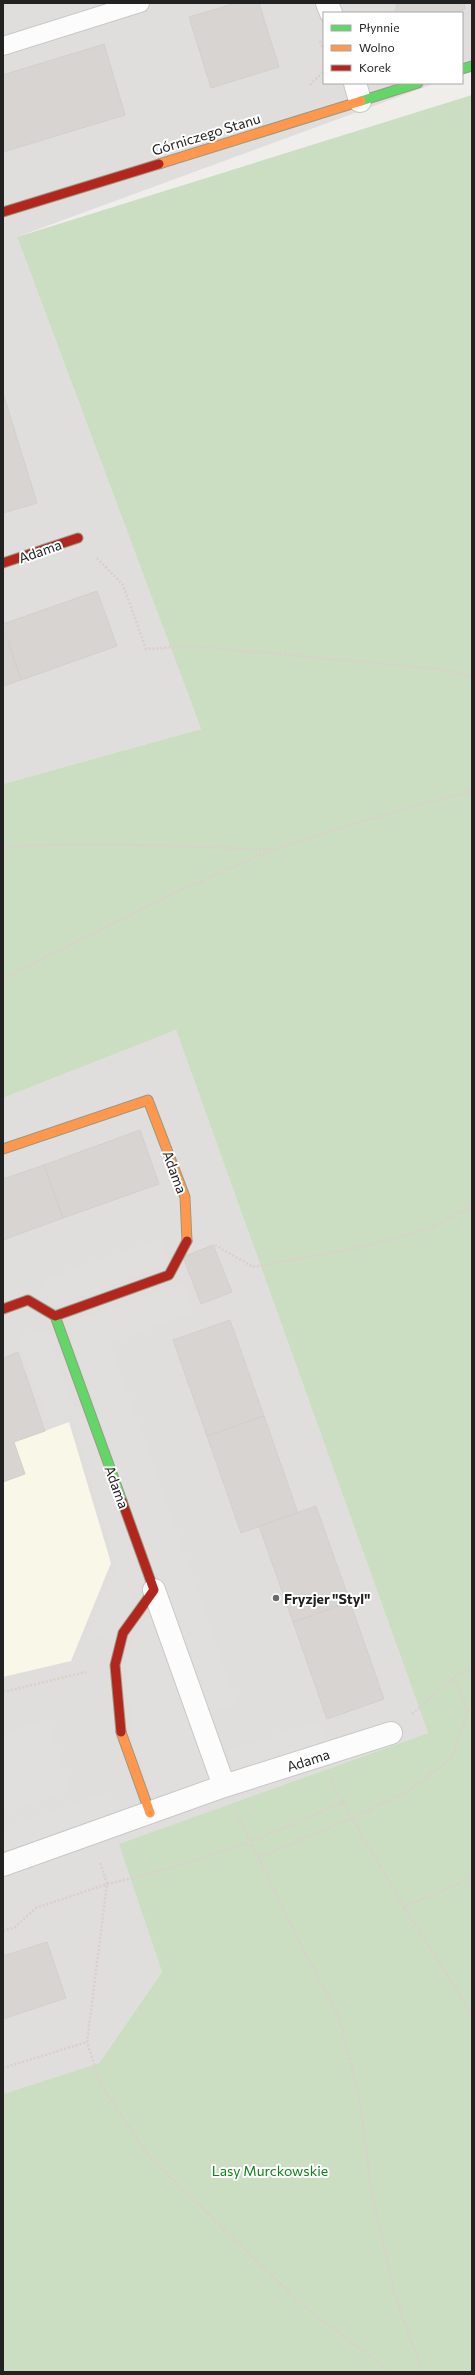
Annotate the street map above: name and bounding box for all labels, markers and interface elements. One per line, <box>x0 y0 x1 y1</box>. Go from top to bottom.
legend <box>323 12 463 84</box>
text: Płynnie <box>359 20 400 34</box>
text: Wolno <box>359 40 395 54</box>
text: Korek <box>359 60 392 74</box>
street label: Górniczego Stanu <box>150 109 262 159</box>
street label: Adama <box>16 536 64 566</box>
street label: Adama <box>159 1148 191 1196</box>
street label: Adama <box>101 1463 133 1511</box>
place label: Fryzjer "Styl" <box>284 1590 370 1607</box>
marker: Fryzjer "Styl" <box>271 1593 281 1603</box>
street label: Adama <box>284 1745 332 1775</box>
park label: Lasy Murckowskie <box>212 2162 328 2179</box>

